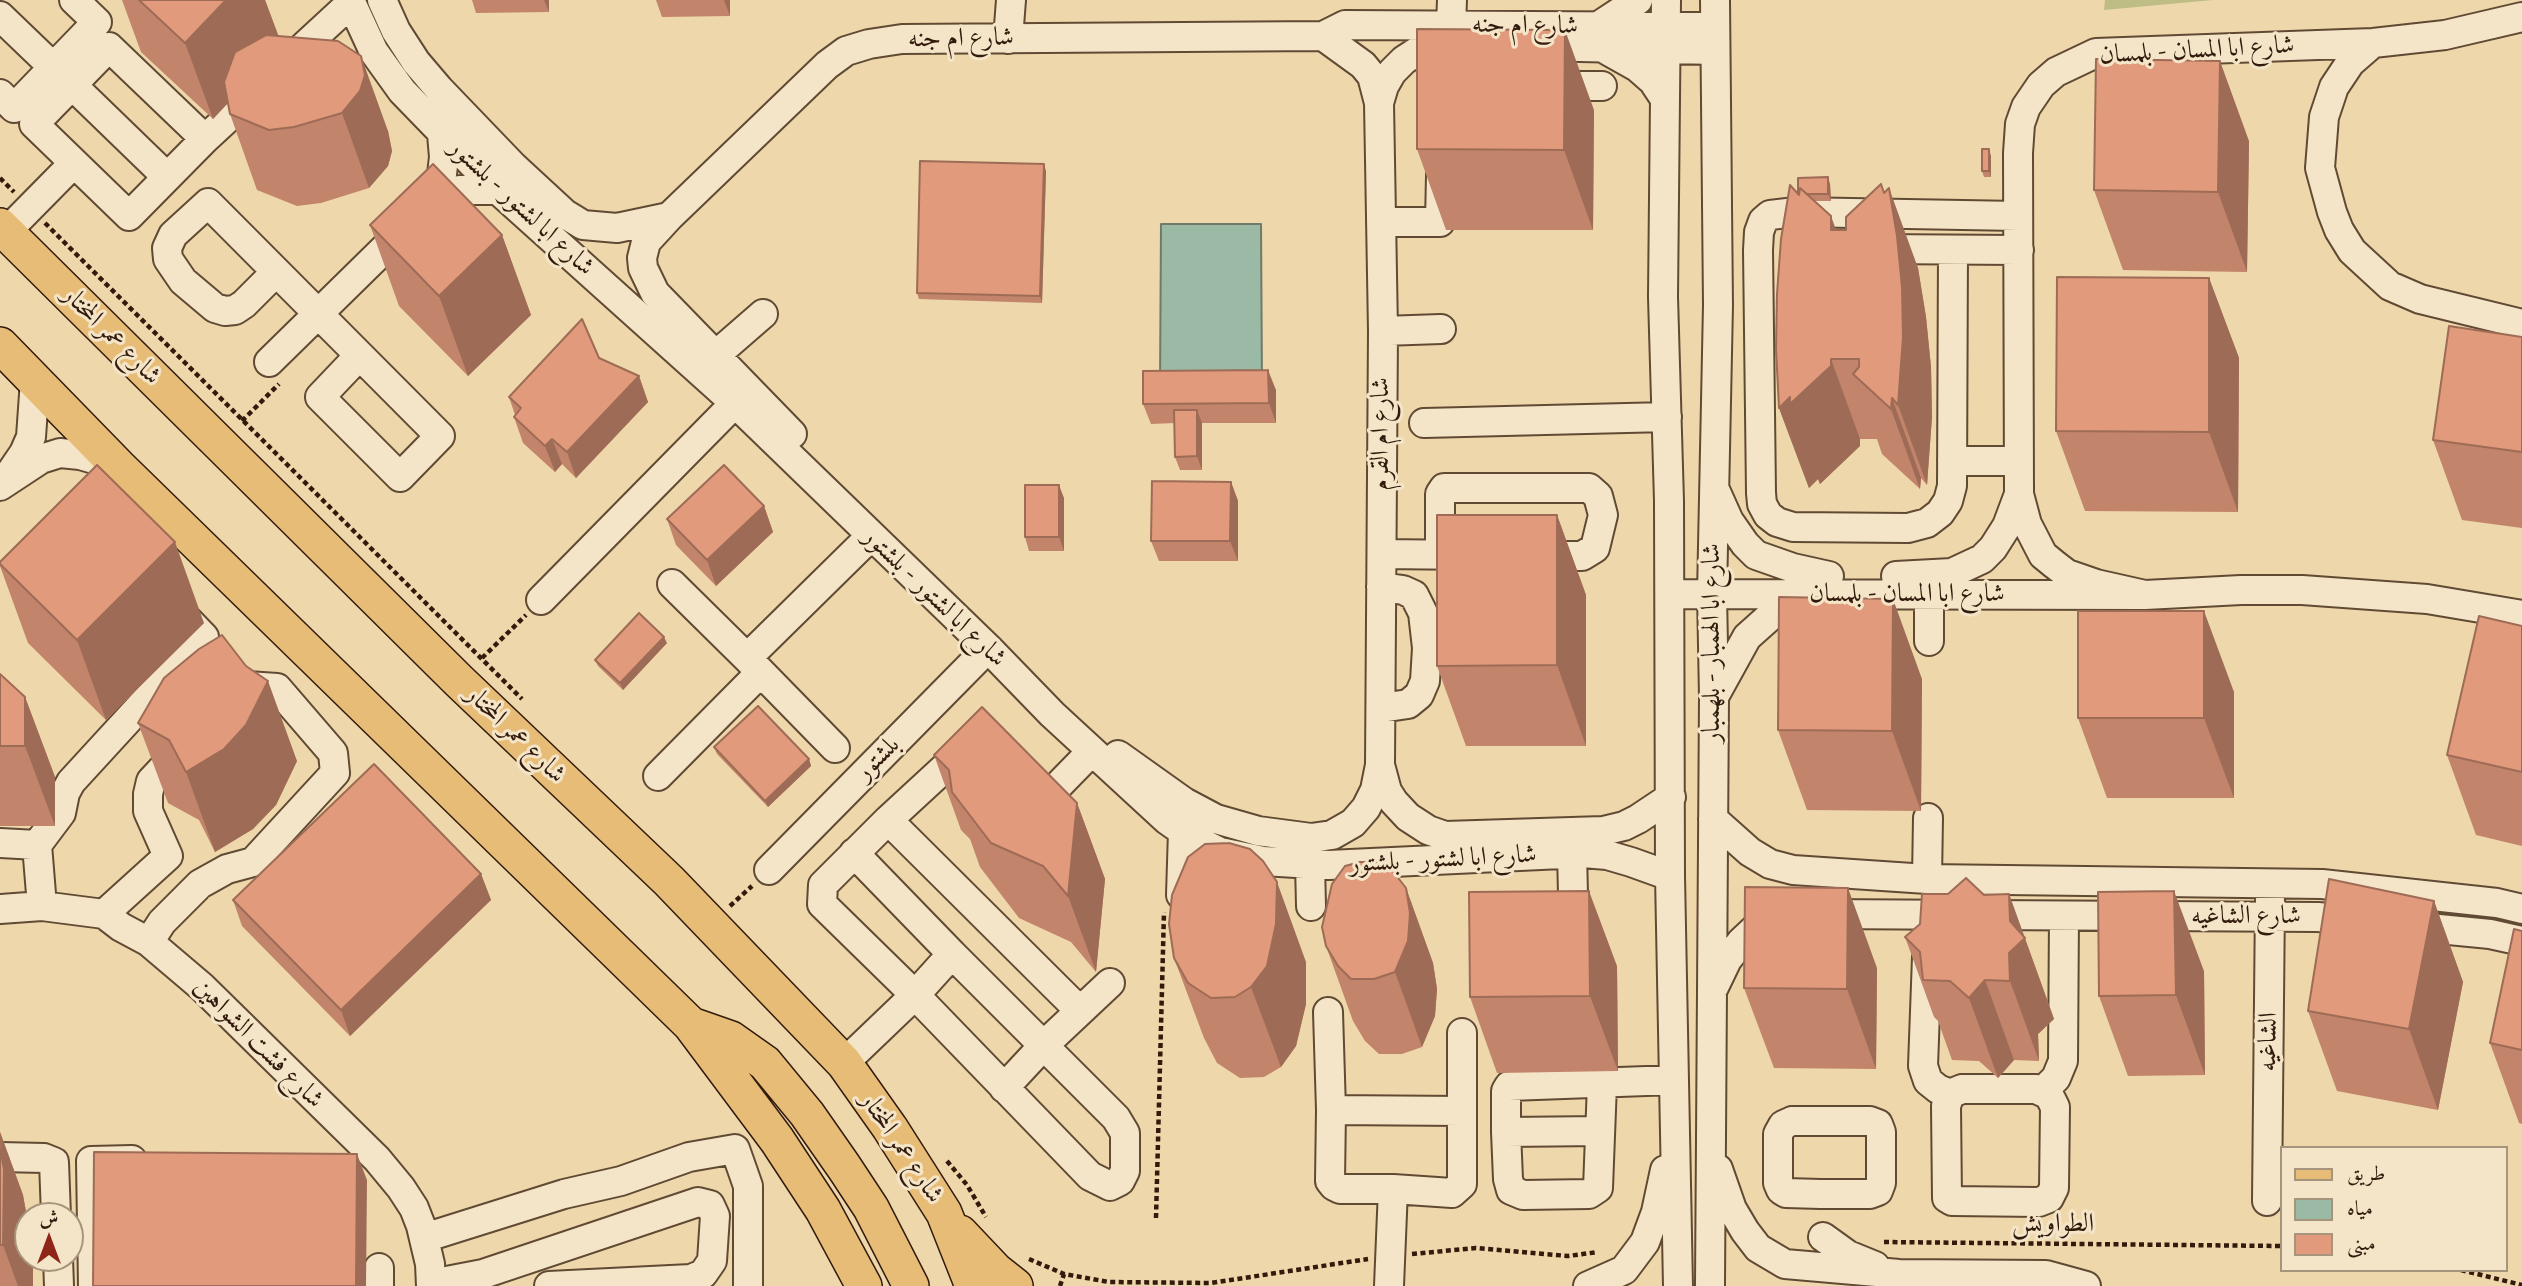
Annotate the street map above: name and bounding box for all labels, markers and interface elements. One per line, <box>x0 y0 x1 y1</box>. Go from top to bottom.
street label: شارع ام جنه <box>1472 9 1578 43</box>
street label: شارع ام جنه <box>908 22 1014 56</box>
street label: شارع ابا المسان - بلمسان <box>2099 30 2295 72</box>
street label: شارع ابا لشتور - بلشتور <box>442 133 600 283</box>
street label: شارع عمر المختار <box>55 280 167 392</box>
street label: شارع ام القرم <box>1366 377 1398 491</box>
street label: شارع ابا لشتور - بلشتور <box>856 522 1012 674</box>
street label: شارع ابا الهمبار - بلهمبار <box>1697 543 1729 743</box>
street label: شارع ابا المسان - بلمسان <box>1809 579 2005 611</box>
street label: شارع عمر المختار <box>458 680 572 790</box>
street label: بلشتور <box>849 730 907 788</box>
street label: شارع ابا لشتور - بلشتور <box>1348 840 1538 880</box>
street label: شارع الشاغيه <box>2191 901 2301 933</box>
street label: شارع فشت الشواهين <box>186 972 330 1116</box>
street label: الشاغيه <box>2253 1012 2285 1072</box>
street label: شارع عمر المختار <box>852 1086 950 1210</box>
legend <box>2280 1146 2508 1272</box>
text: طريق <box>2347 1159 2385 1187</box>
text: مياه <box>2347 1194 2373 1222</box>
north arrow <box>14 1202 84 1272</box>
text: ش <box>40 1205 58 1231</box>
street label: الطواويش <box>2012 1209 2094 1241</box>
text: مبنى <box>2347 1229 2376 1257</box>

